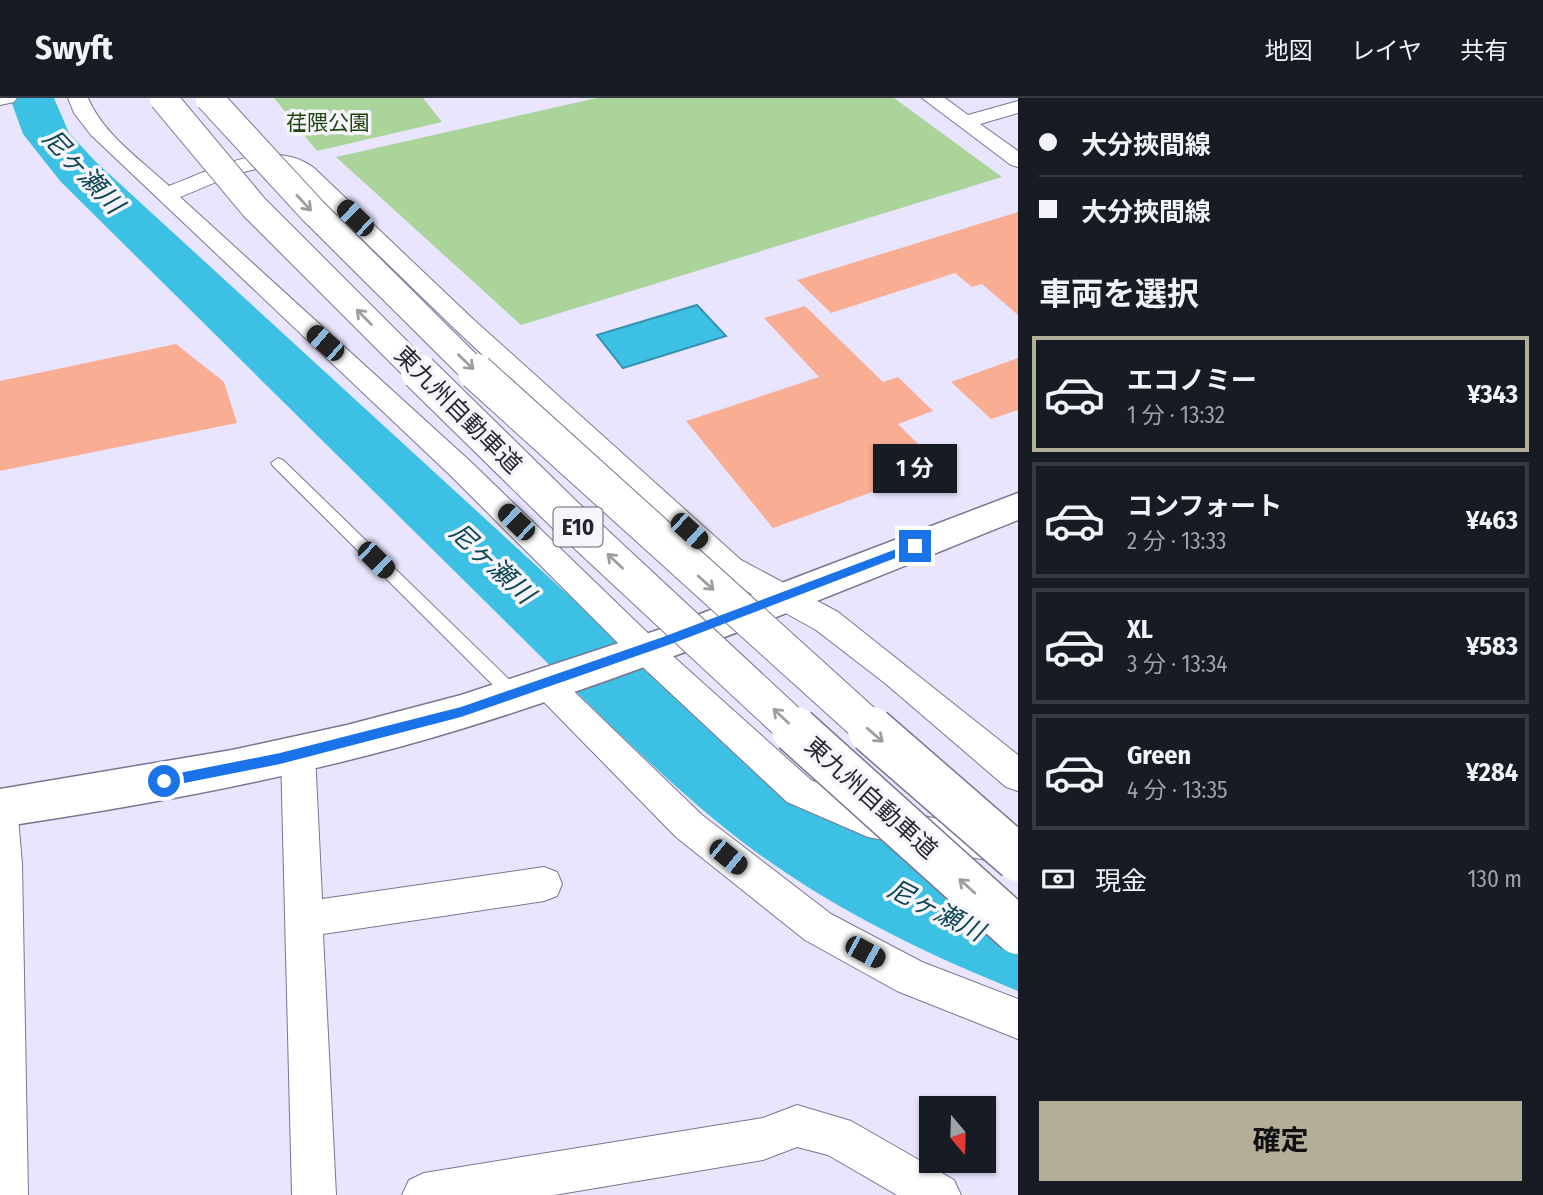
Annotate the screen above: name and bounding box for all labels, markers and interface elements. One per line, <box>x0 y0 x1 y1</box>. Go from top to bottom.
text: Swyft <box>35 28 113 68</box>
text: 地図 <box>1265 37 1313 65</box>
text: レイヤ <box>1351 37 1422 65</box>
text: 共有 <box>1460 37 1508 65</box>
park label: 荏隈公園 <box>286 110 370 136</box>
water label: 尼ヶ瀬川 <box>36 123 131 222</box>
text: 大分挾間線 <box>1081 130 1211 161</box>
one-way arrow <box>296 194 312 212</box>
car <box>333 196 378 240</box>
text: 大分挾間線 <box>1081 197 1211 228</box>
text: 車両を選択 <box>1039 275 1199 313</box>
one-way arrow <box>355 309 372 326</box>
car <box>303 321 348 365</box>
street label: 東九州自動車道 <box>389 341 527 479</box>
one-way arrow <box>457 354 474 371</box>
icon: car <box>1043 363 1106 426</box>
text: エコノミー <box>1127 365 1257 396</box>
text: ¥343 <box>1467 379 1518 410</box>
text: 1 分 · 13:32 <box>1127 401 1225 429</box>
callout: 1 分 <box>873 444 957 494</box>
text: 1 分 <box>896 454 934 482</box>
icon: car <box>1043 489 1106 552</box>
text: コンフォート <box>1127 491 1282 522</box>
car <box>494 500 539 544</box>
text: ¥463 <box>1466 505 1518 536</box>
road number: E10 <box>554 508 602 546</box>
car <box>667 509 712 553</box>
water label: 尼ヶ瀬川 <box>443 517 542 612</box>
text: 2 分 · 13:33 <box>1127 527 1226 555</box>
route end <box>899 530 931 562</box>
car <box>354 538 399 582</box>
one-way arrow <box>607 552 624 569</box>
one-way arrow <box>697 574 714 591</box>
text: XL <box>1127 614 1153 645</box>
icon: car <box>1043 615 1106 678</box>
text: ¥583 <box>1466 631 1518 662</box>
text: 3 分 · 13:34 <box>1127 650 1227 678</box>
one-way arrow <box>773 707 790 724</box>
one-way arrow <box>866 727 884 743</box>
street label: 東九州自動車道 <box>799 731 943 865</box>
text: Green <box>1127 740 1191 771</box>
icon: car <box>1043 741 1106 804</box>
text: ¥284 <box>1466 757 1518 788</box>
route start <box>148 765 180 797</box>
text: 4 分 · 13:35 <box>1127 776 1228 804</box>
car <box>706 836 751 878</box>
icon: cash <box>1039 860 1077 898</box>
text: 130 m <box>1468 865 1522 893</box>
text: 現金 <box>1095 866 1147 897</box>
water label: 尼ヶ瀬川 <box>882 873 992 949</box>
one-way arrow <box>959 878 977 894</box>
car <box>842 933 889 971</box>
north arrow <box>919 1096 996 1172</box>
map controls <box>919 1096 996 1173</box>
button: 確定 <box>1039 1101 1522 1181</box>

